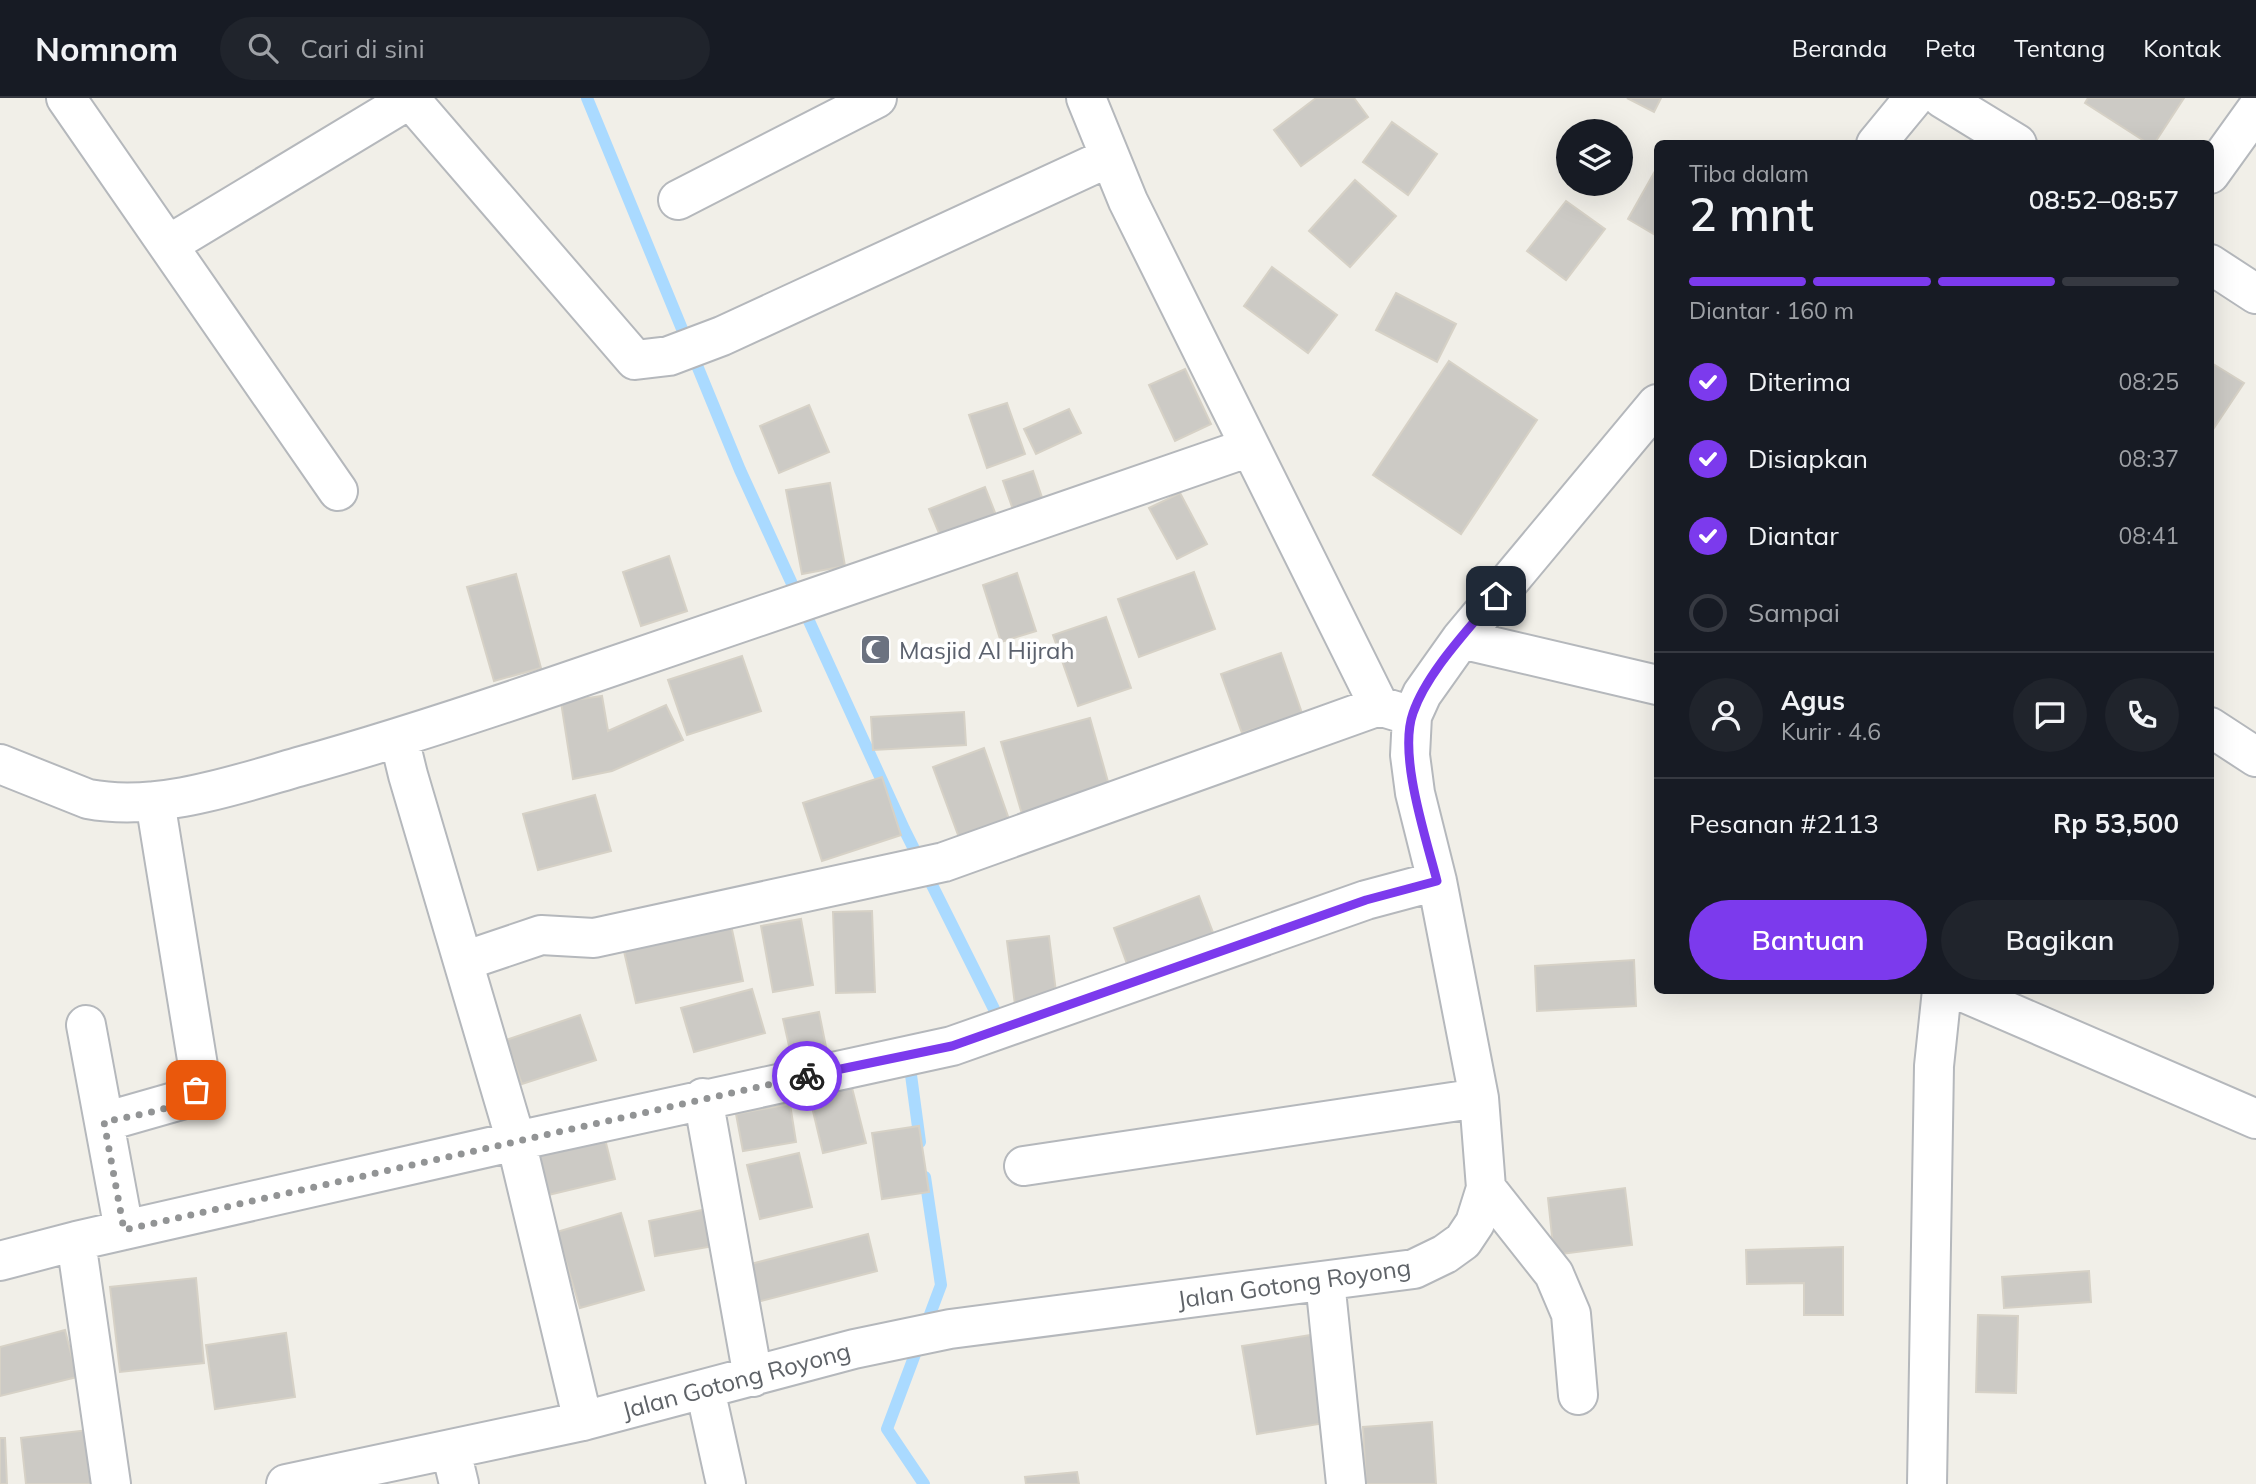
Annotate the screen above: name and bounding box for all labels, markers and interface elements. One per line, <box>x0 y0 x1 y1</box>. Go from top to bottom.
search box <box>220 17 710 80</box>
text: Nomnom <box>35 28 178 69</box>
icon: search <box>244 29 282 67</box>
text: Cari di sini <box>300 32 425 65</box>
text: Beranda <box>1792 33 1887 63</box>
text: Peta <box>1925 33 1976 63</box>
text: Tentang <box>2014 33 2105 63</box>
text: Kontak <box>2143 33 2221 63</box>
map controls <box>1556 119 1633 196</box>
button: layers <box>1556 119 1633 196</box>
text: Tiba dalam <box>1689 159 1809 188</box>
text: 08:52–08:57 <box>2029 183 2179 216</box>
text: 2 mnt <box>1689 185 1814 243</box>
text: Diantar · 160 m <box>1689 296 1854 325</box>
icon: check <box>1689 363 1727 401</box>
text: Diterima <box>1748 365 1851 398</box>
text: 08:25 <box>2119 367 2179 396</box>
icon: check <box>1689 440 1727 478</box>
text: Disiapkan <box>1748 442 1868 475</box>
text: 08:37 <box>2119 444 2179 473</box>
icon: check <box>1689 517 1727 555</box>
text: Diantar <box>1748 519 1839 552</box>
text: 08:41 <box>2119 521 2179 550</box>
pin <box>1466 566 1526 626</box>
icon: home <box>1477 577 1515 615</box>
text: Sampai <box>1748 596 1840 629</box>
mosque icon: Masjid Al Hijrah <box>859 633 893 667</box>
place label: Masjid Al Hijrah <box>899 635 1074 665</box>
button: person <box>1689 678 1763 752</box>
button: chat <box>2013 678 2087 752</box>
button: phone <box>2105 678 2179 752</box>
text: Agus <box>1781 684 1845 717</box>
text: Kurir · 4.6 <box>1781 717 1881 746</box>
text: Pesanan #2113 <box>1689 807 1879 840</box>
text: Rp 53,500 <box>2053 807 2179 840</box>
button: Bantuan <box>1689 900 1927 980</box>
button: Bagikan <box>1941 900 2179 980</box>
courier <box>772 1041 842 1111</box>
icon: bike <box>788 1057 826 1095</box>
pin <box>166 1060 226 1120</box>
icon: bag <box>177 1071 215 1109</box>
street label: Jalan Gotong Royong <box>1175 1252 1413 1314</box>
street label: Jalan Gotong Royong <box>618 1335 854 1425</box>

